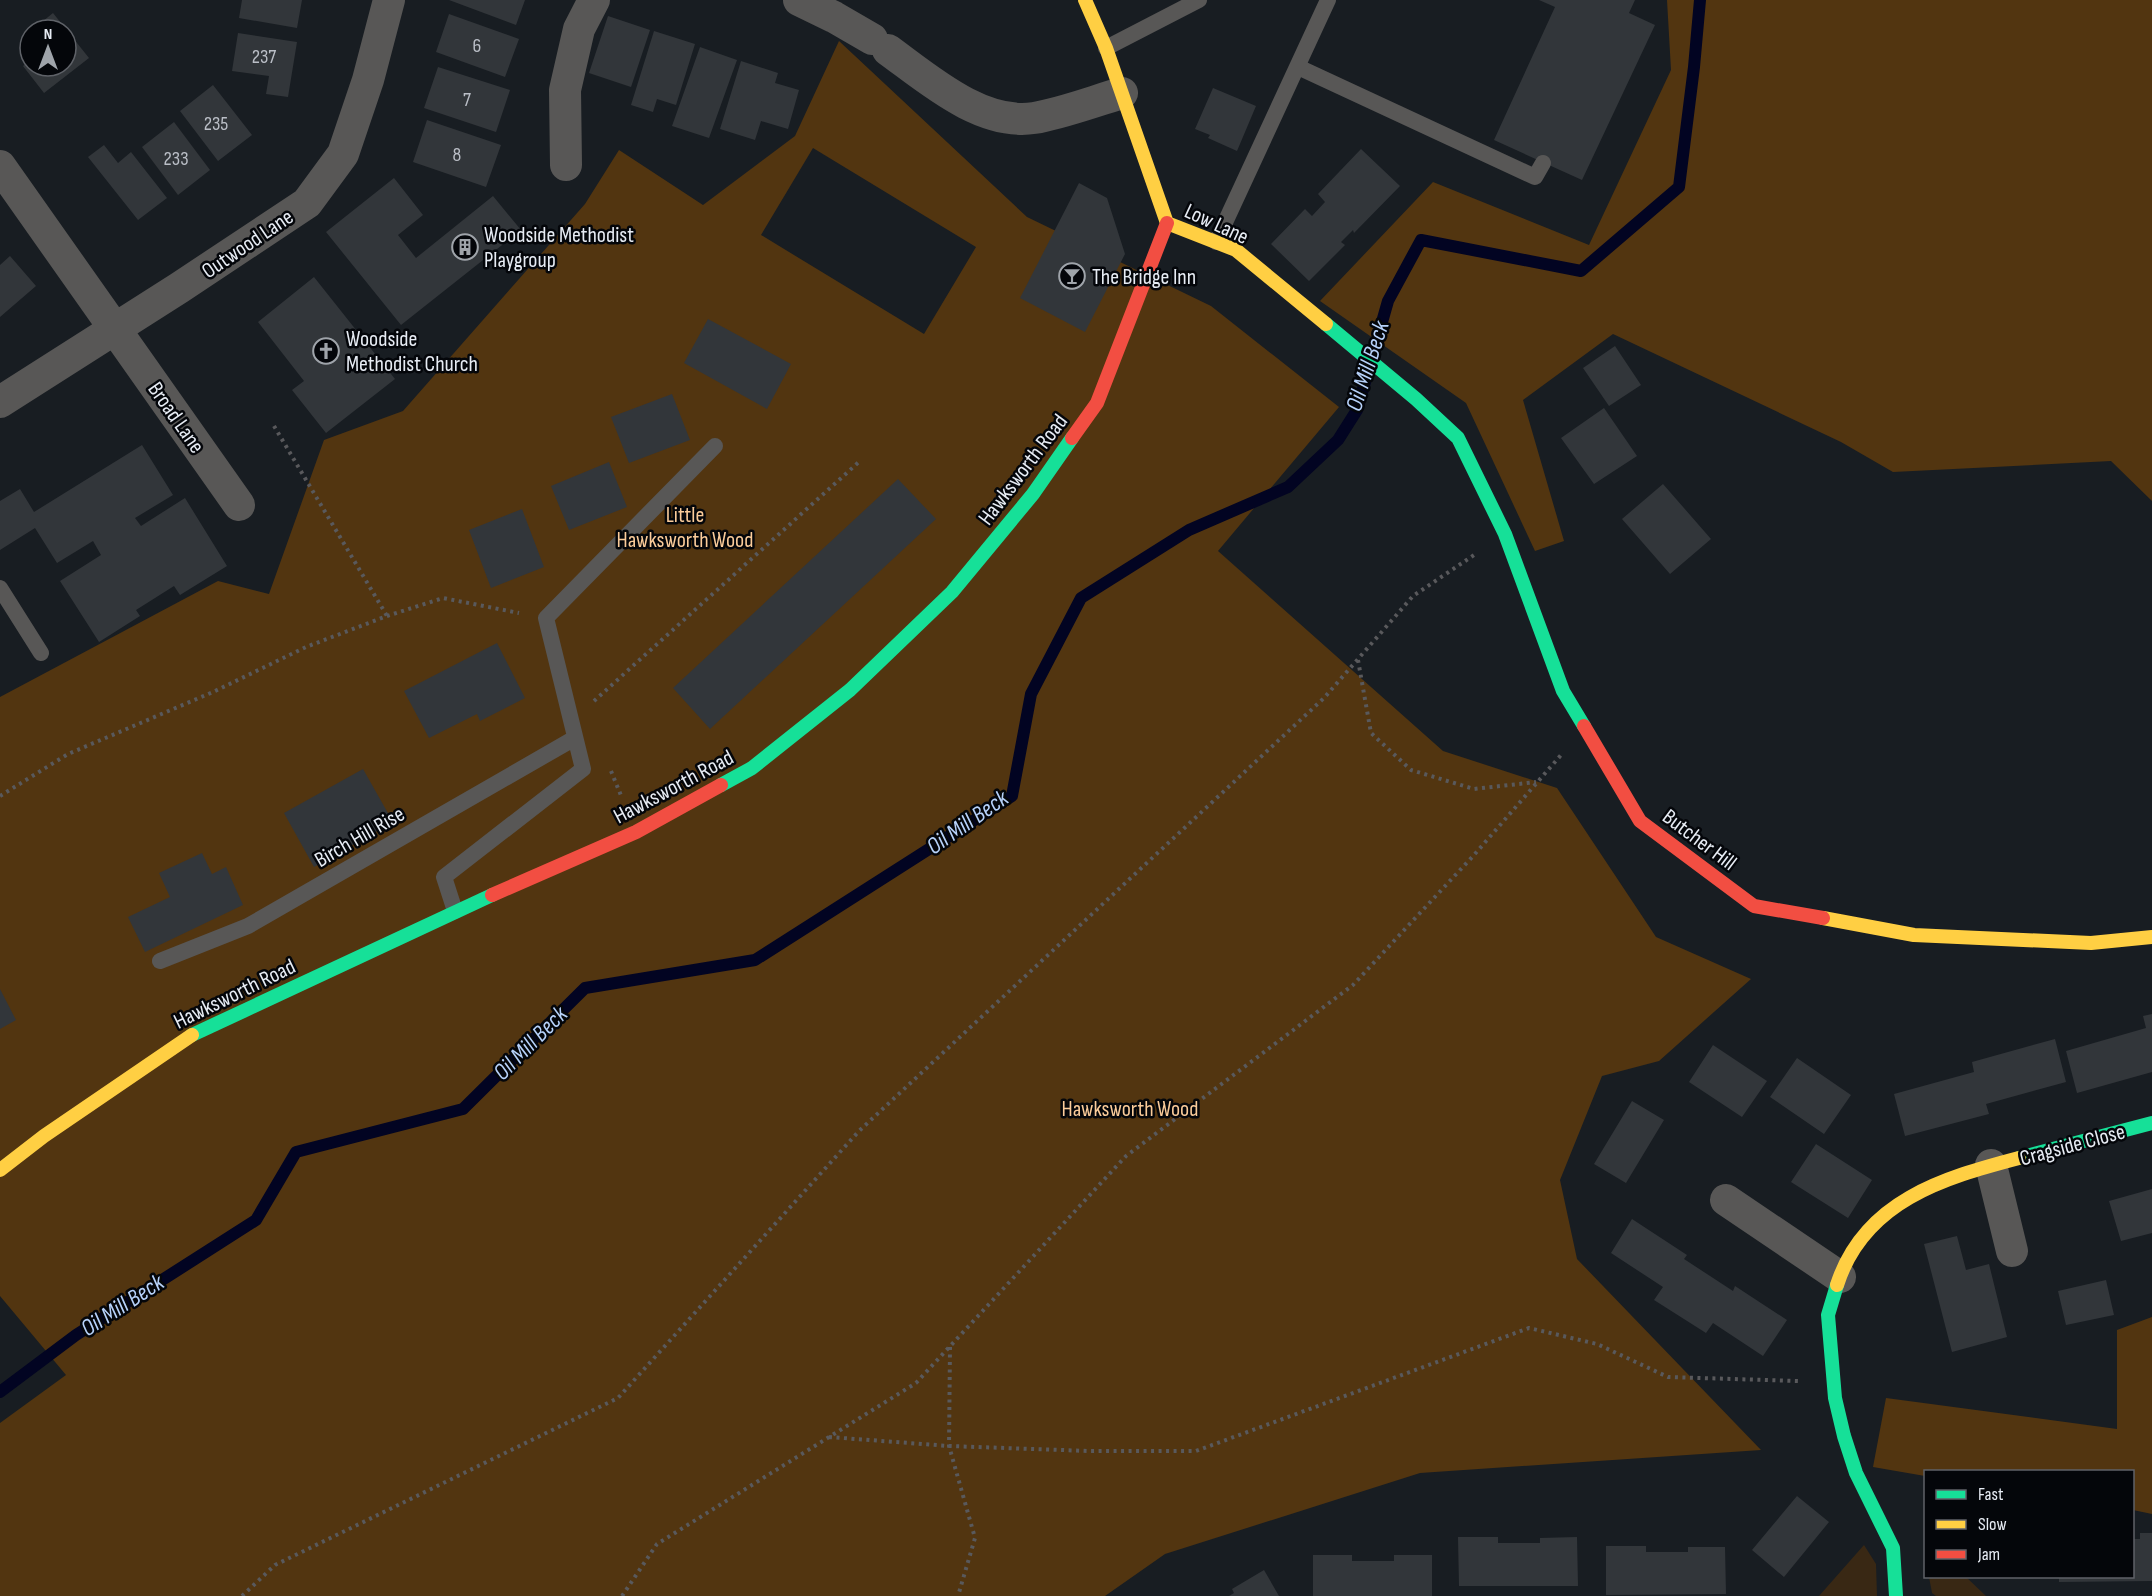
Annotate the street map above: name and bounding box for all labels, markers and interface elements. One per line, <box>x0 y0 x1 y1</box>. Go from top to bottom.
north arrow <box>18 18 78 78</box>
text: N <box>44 25 52 44</box>
house number: 6 <box>473 34 481 58</box>
house number: 237 <box>252 45 276 69</box>
house number: 7 <box>463 88 471 112</box>
house number: 235 <box>204 112 228 136</box>
house number: 8 <box>453 143 461 167</box>
house number: 233 <box>163 147 189 171</box>
street label: Low Lane <box>1180 198 1253 251</box>
street label: Outwood Lane <box>197 204 299 285</box>
place label: Woodside Methodist Playgroup <box>484 222 634 274</box>
building icon: Woodside Methodist Playgroup <box>450 232 480 262</box>
bar icon: The Bridge Inn <box>1057 261 1087 291</box>
place label: The Bridge Inn <box>1092 264 1196 291</box>
water label: Oil Mill Beck <box>1339 316 1396 415</box>
place label: Woodside Methodist Church <box>346 326 478 378</box>
church icon: Woodside Methodist Church <box>311 336 341 366</box>
street label: Broad Lane <box>142 377 210 459</box>
street label: Hawksworth Road <box>973 409 1074 531</box>
park label: Little Hawksworth Wood <box>617 502 753 554</box>
street label: Hawksworth Road <box>609 744 738 830</box>
water label: Oil Mill Beck <box>921 783 1015 861</box>
street label: Birch Hill Rise <box>310 801 410 874</box>
street label: Butcher Hill <box>1657 804 1742 877</box>
street label: Hawksworth Road <box>169 953 300 1035</box>
water label: Oil Mill Beck <box>487 999 574 1087</box>
park label: Hawksworth Wood <box>1062 1096 1198 1123</box>
street label: Cragside Close <box>2017 1118 2128 1172</box>
water label: Oil Mill Beck <box>75 1267 170 1343</box>
legend <box>1924 1470 2134 1578</box>
text: Fast <box>1978 1484 2004 1505</box>
text: Slow <box>1978 1514 2007 1535</box>
text: Jam <box>1977 1544 2000 1565</box>

